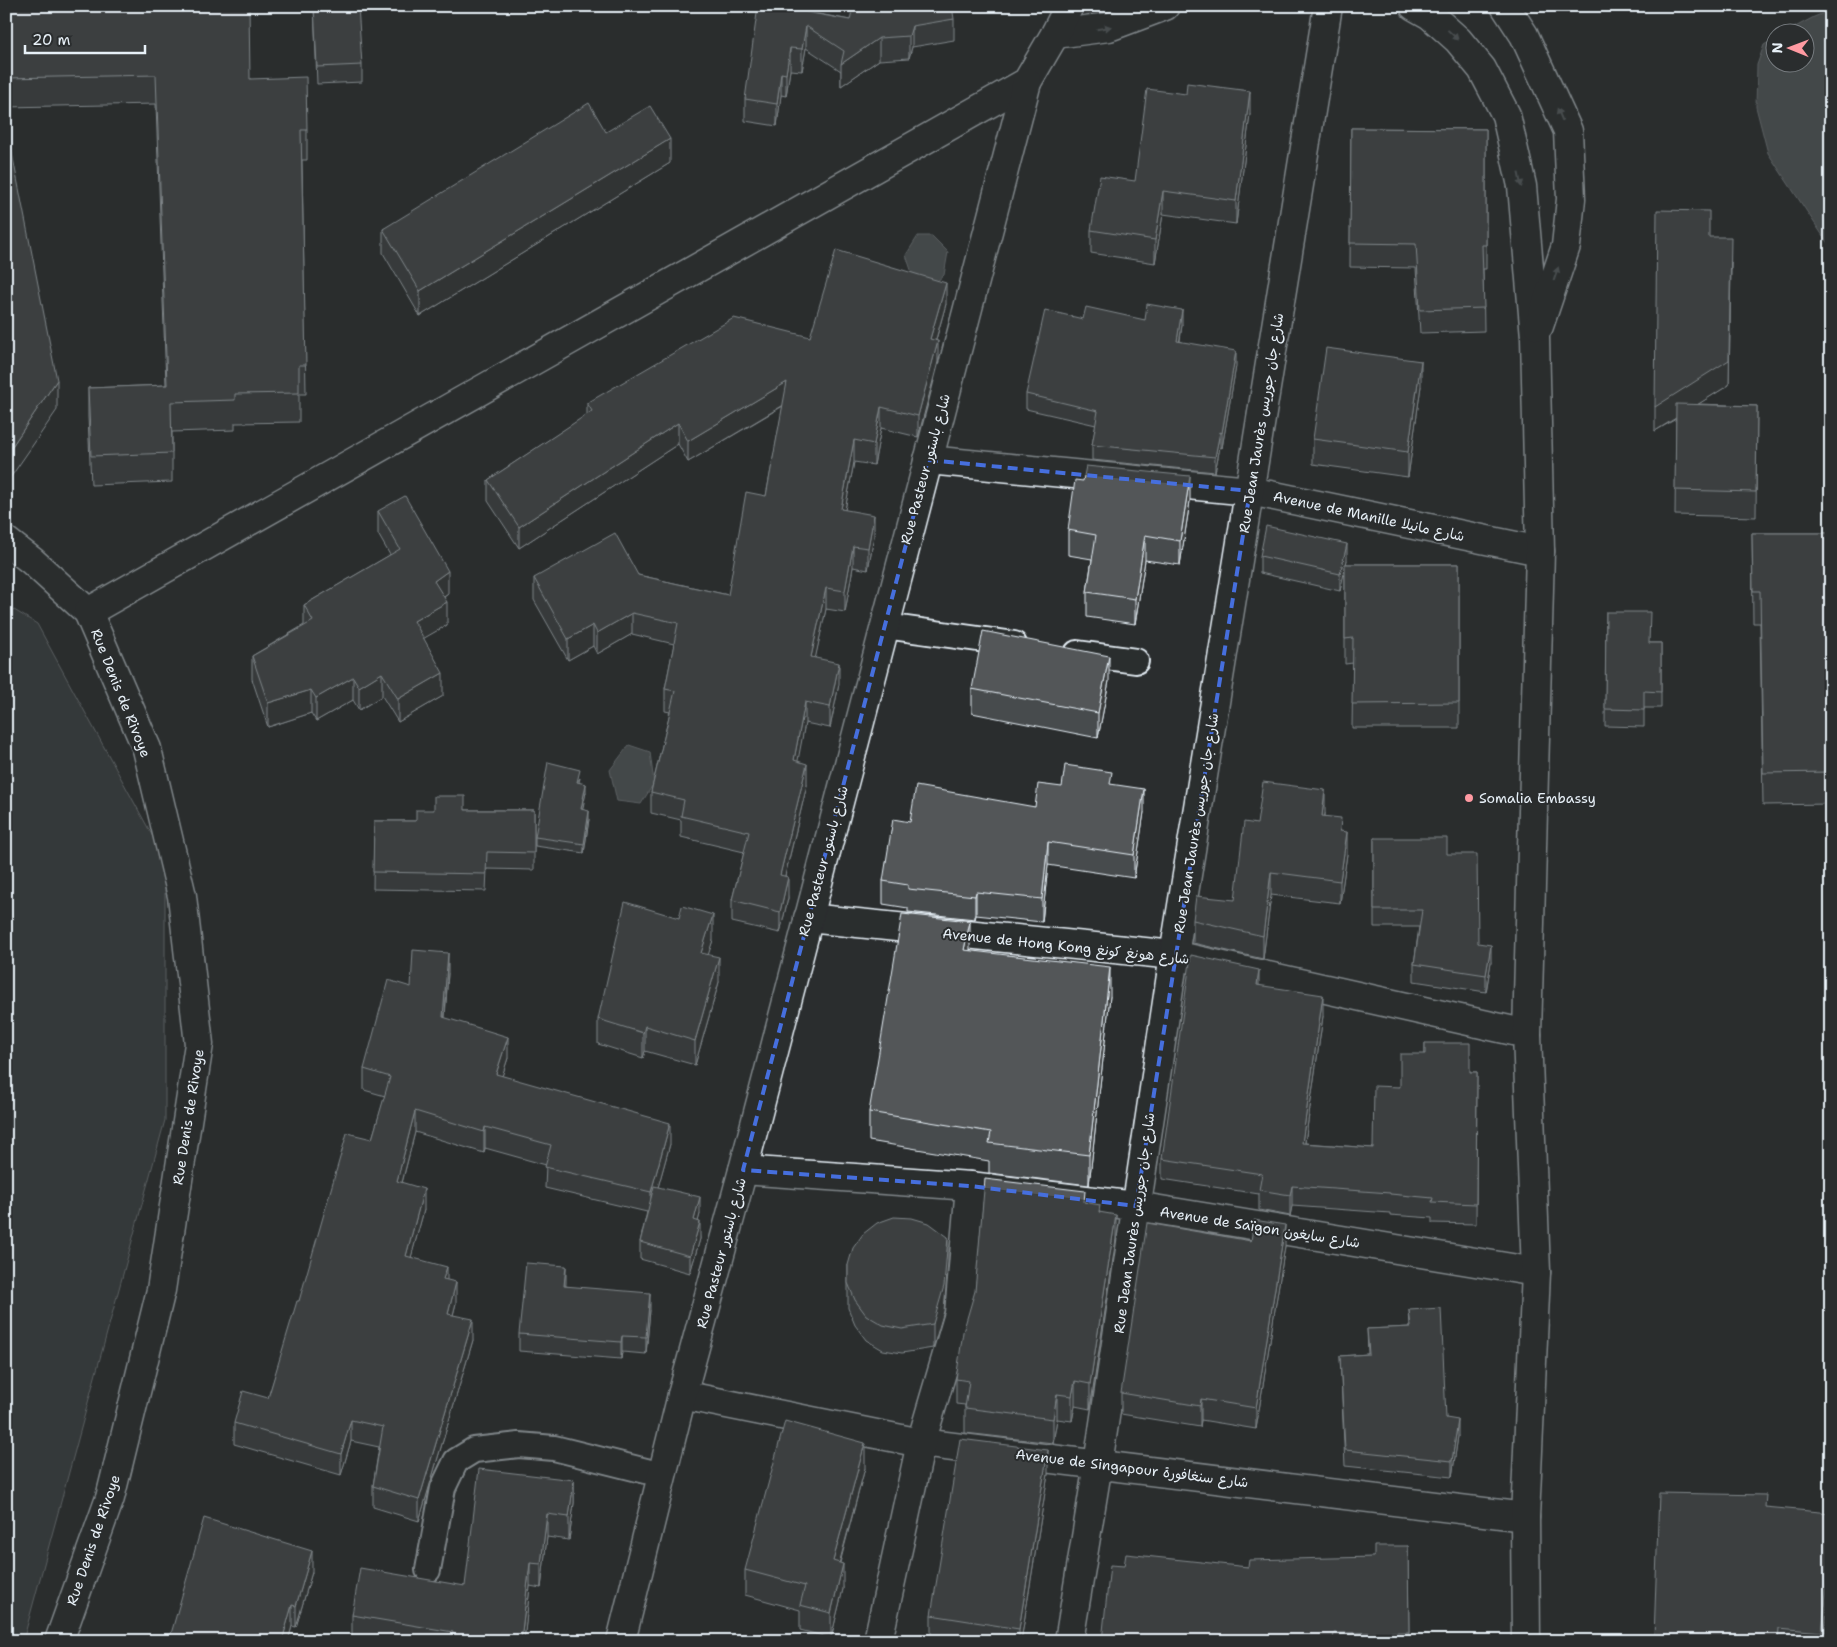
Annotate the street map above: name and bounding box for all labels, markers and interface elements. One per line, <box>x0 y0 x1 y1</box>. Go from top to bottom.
scale bar <box>25 22 145 54</box>
north arrow <box>1764 22 1814 72</box>
one-way arrow <box>1096 23 1112 31</box>
one-way arrow <box>1447 29 1459 41</box>
text: 20 m <box>32 30 71 50</box>
text: N <box>1768 42 1786 53</box>
one-way arrow <box>1556 108 1564 122</box>
one-way arrow <box>1516 172 1524 187</box>
one-way arrow <box>1552 266 1560 281</box>
street label: Rue Jean Jaurès شارع جان جوريس <box>1235 312 1288 535</box>
street label: Rue Pasteur شارع باستور <box>896 392 955 547</box>
street label: Avenue de Manille شارع مانيلا <box>1272 487 1466 546</box>
street label: Rue Denis de Rivoye <box>87 626 155 760</box>
street label: Rue Jean Jaurès شارع جان جوريس <box>1170 712 1223 935</box>
street label: Rue Pasteur شارع باستور <box>794 784 853 939</box>
place label: Somalia Embassy <box>1479 789 1596 807</box>
marker: Somalia Embassy <box>1463 792 1475 804</box>
street label: Avenue de Hong Kong شارع هونغ كونغ <box>941 924 1190 970</box>
street label: Rue Denis de Rivoye <box>168 1048 208 1186</box>
street label: Rue Jean Jaurès شارع جان جوريس <box>1110 1111 1159 1335</box>
street label: Rue Pasteur شارع باستور <box>692 1176 751 1331</box>
street label: Avenue de Saïgon شارع سايغون <box>1158 1202 1361 1253</box>
street label: Avenue de Singapour شارع سنغافورة <box>1014 1445 1249 1492</box>
street label: Rue Denis de Rivoye <box>62 1472 124 1608</box>

